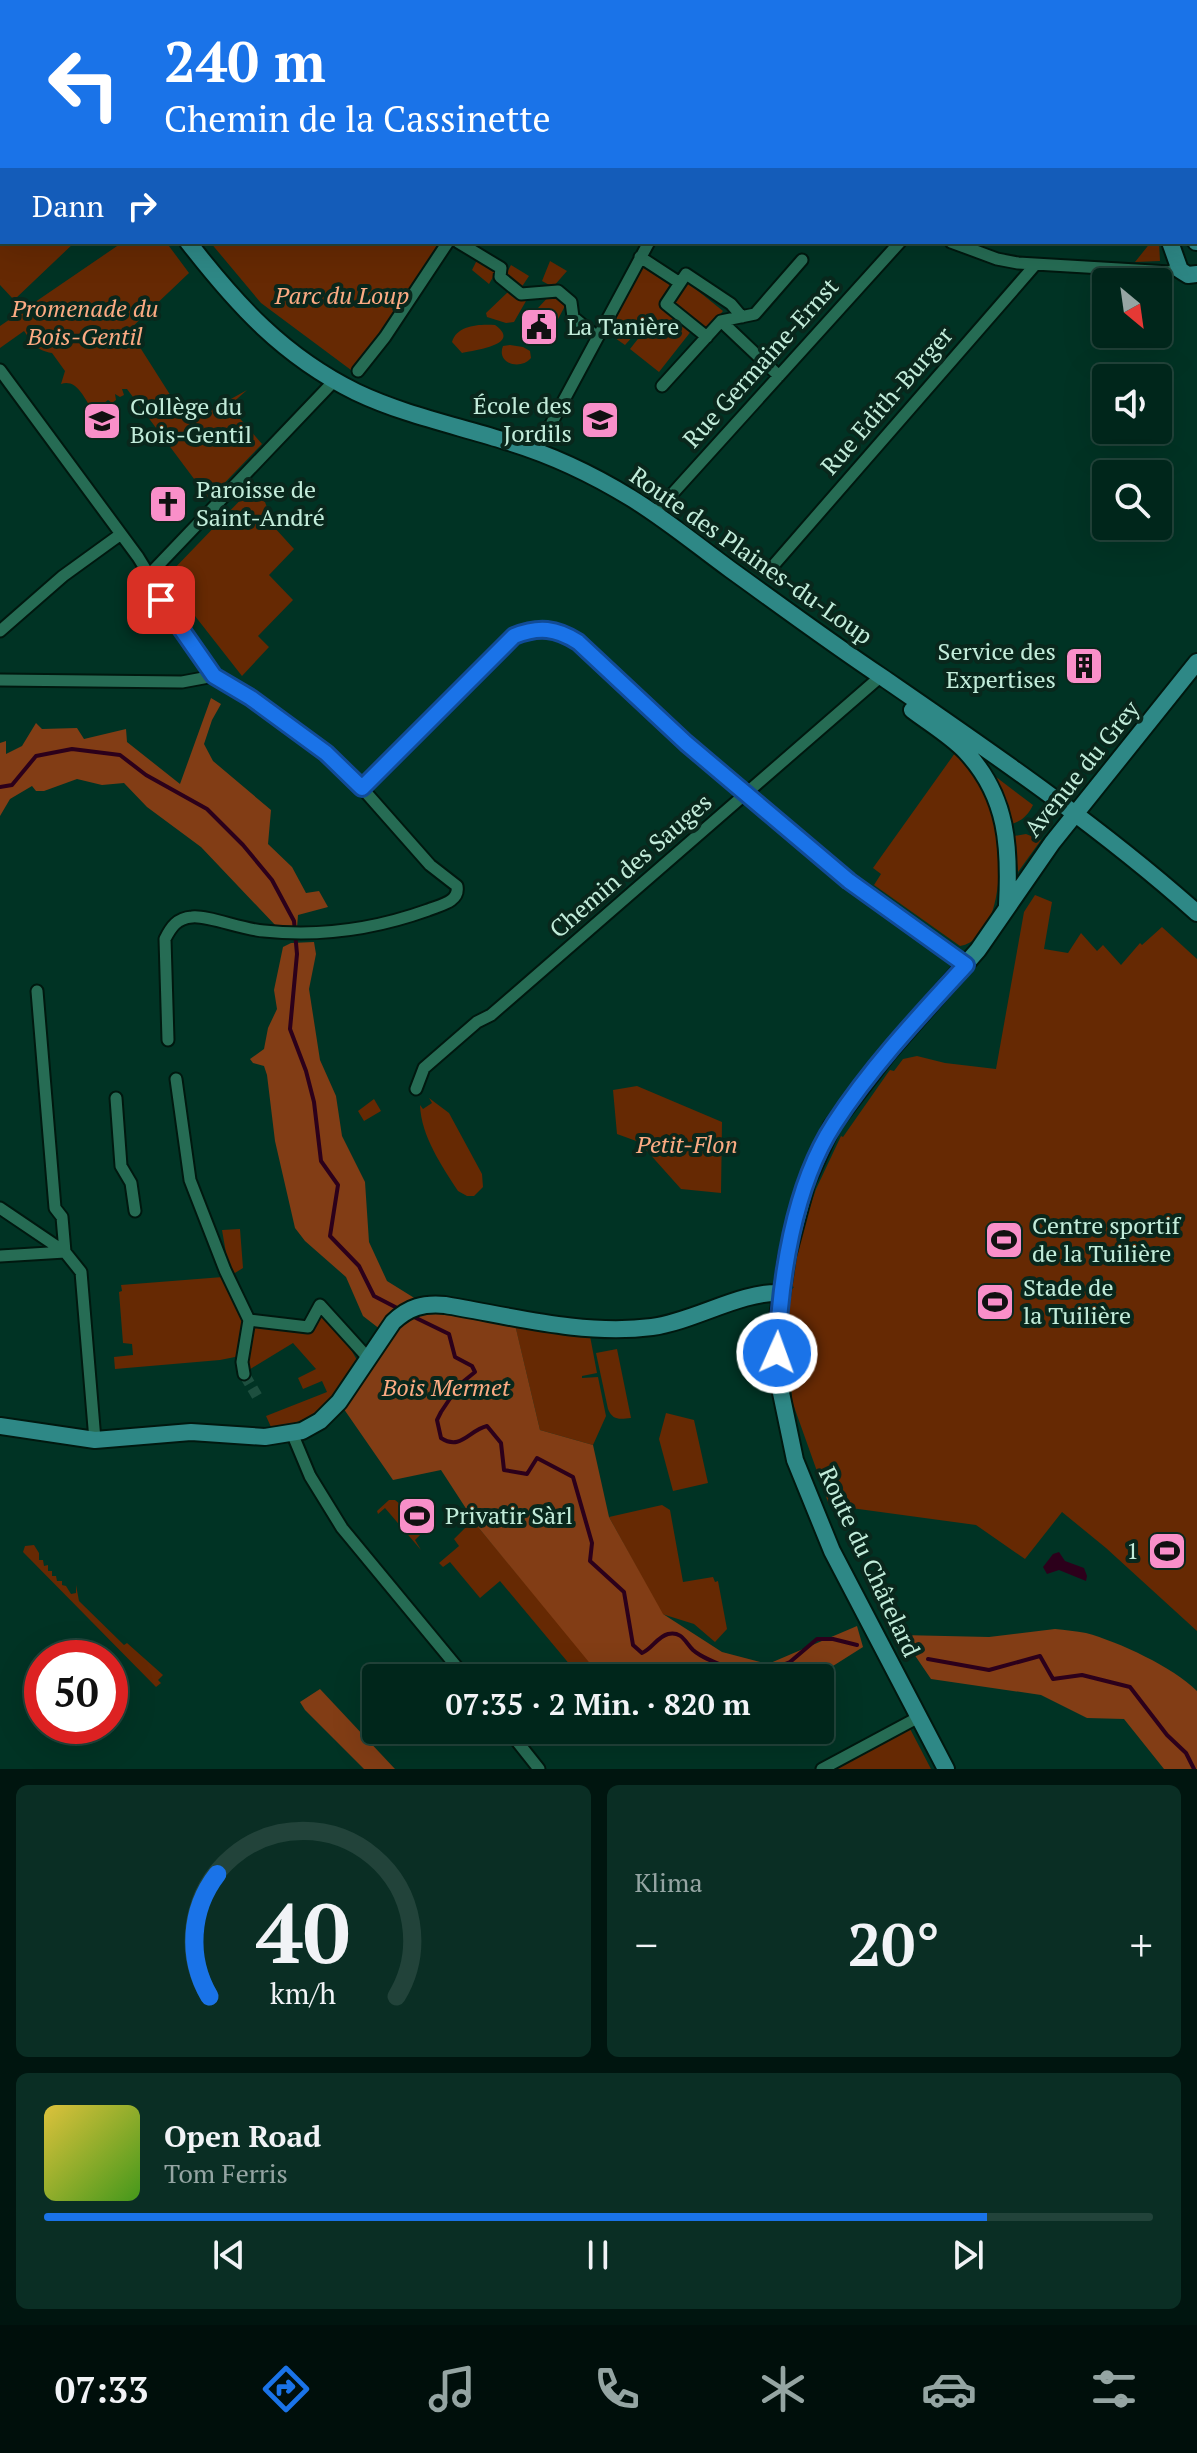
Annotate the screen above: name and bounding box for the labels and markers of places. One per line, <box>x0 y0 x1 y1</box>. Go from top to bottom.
public building icon: La Tanière <box>518 306 560 348</box>
place label: La Tanière <box>567 310 679 342</box>
place label: École des Jordils <box>473 389 572 449</box>
place label: Collège du Bois-Gentil <box>130 390 252 450</box>
school or university icon: École des Jordils <box>579 399 621 441</box>
school or university icon: Collège du Bois-Gentil <box>81 400 123 442</box>
place label: Paroisse de Saint-André <box>196 473 325 533</box>
church icon: Paroisse de Saint-André <box>147 483 189 525</box>
pin <box>127 566 195 634</box>
place label: Service des Expertises <box>938 635 1056 695</box>
building icon: Service des Expertises <box>1063 645 1105 687</box>
place label: Centre sportif de la Tuilière <box>1032 1209 1182 1269</box>
sports icon: Centre sportif de la Tuilière <box>983 1219 1025 1261</box>
place label: Stade de la Tuilière <box>1023 1271 1131 1331</box>
sports icon: Stade de la Tuilière <box>974 1281 1016 1323</box>
sports icon: Privatir Sàrl <box>396 1495 438 1537</box>
place label: Privatir Sàrl <box>445 1499 573 1531</box>
sports icon: 1 <box>1146 1530 1188 1572</box>
place label: 1 <box>1126 1534 1139 1566</box>

